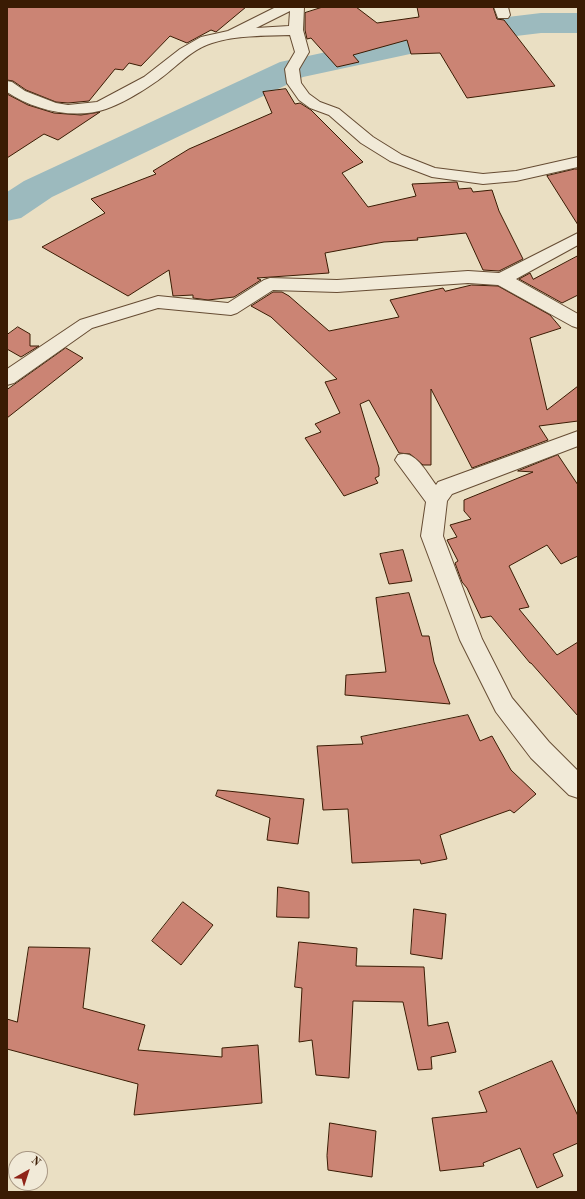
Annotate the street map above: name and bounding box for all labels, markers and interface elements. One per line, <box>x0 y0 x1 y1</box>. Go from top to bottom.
north arrow <box>8 1151 48 1191</box>
text: N <box>29 1155 42 1169</box>

